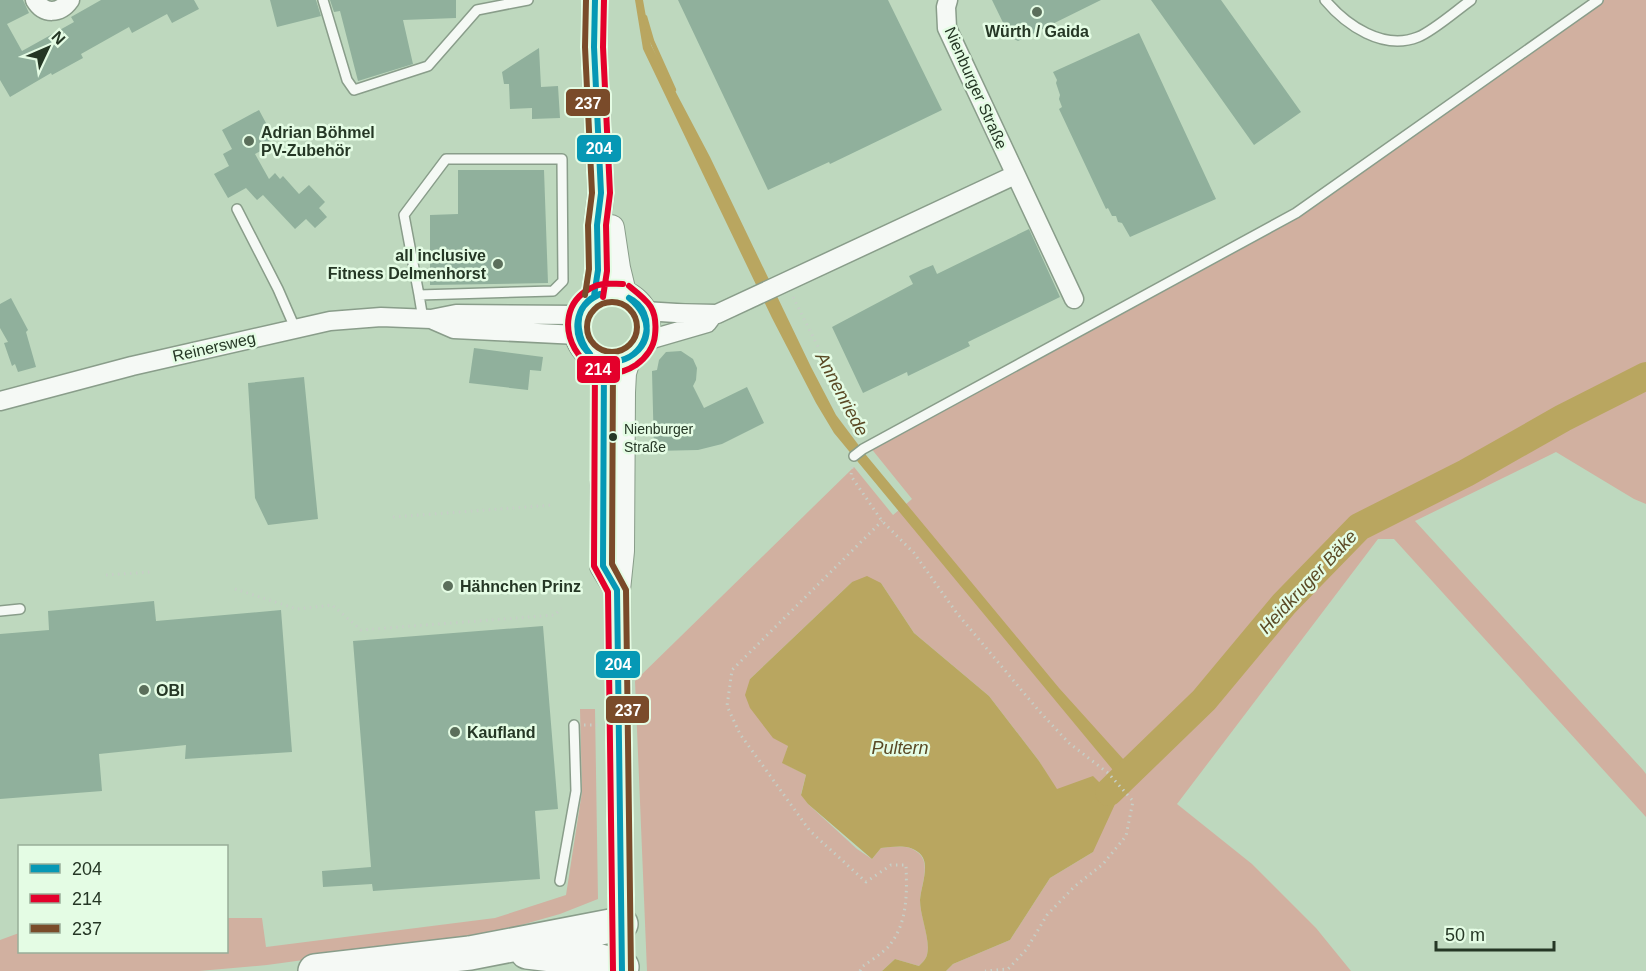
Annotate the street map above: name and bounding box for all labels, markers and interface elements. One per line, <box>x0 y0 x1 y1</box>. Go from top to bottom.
marker: Würth / Gaida <box>1030 5 1044 19</box>
north arrow <box>18 18 78 78</box>
place label: Würth / Gaida <box>985 23 1089 40</box>
street label: Nienburger Straße <box>941 24 1011 152</box>
text: N <box>48 28 69 48</box>
line badge: 237 <box>565 88 611 117</box>
text: 237 <box>575 95 601 112</box>
place label: Adrian Böhmel PV-Zubehör <box>261 124 375 159</box>
marker: Adrian Böhmel PV-Zubehör <box>242 134 256 148</box>
line badge: 204 <box>576 134 622 163</box>
text: 204 <box>586 140 612 157</box>
place label: all inclusive Fitness Delmenhorst <box>328 247 487 282</box>
marker: all inclusive Fitness Delmenhorst <box>491 257 505 271</box>
street label: Reinersweg <box>171 329 257 365</box>
water label: Annenriede <box>811 348 872 439</box>
line badge: 214 <box>576 355 621 384</box>
text: 214 <box>585 361 611 378</box>
place label: Nienburger Straße <box>624 421 694 455</box>
marker: Nienburger Straße <box>607 431 619 443</box>
water label: Heidkruger Bäke <box>1255 526 1361 638</box>
place label: Hähnchen Prinz <box>460 578 581 595</box>
marker: Hähnchen Prinz <box>441 579 455 593</box>
line badge: 204 <box>595 650 641 679</box>
text: 204 <box>605 656 631 673</box>
place label: OBI <box>156 682 184 699</box>
marker: OBI <box>137 683 151 697</box>
line badge: 237 <box>605 695 650 724</box>
text: 237 <box>615 702 641 719</box>
place label: Kaufland <box>467 724 535 741</box>
marker: Kaufland <box>448 725 462 739</box>
water label: Pultern <box>871 738 929 758</box>
legend <box>18 845 228 953</box>
text: 204 <box>72 859 102 879</box>
text: 214 <box>72 889 102 909</box>
scale bar <box>1436 914 1554 952</box>
text: 237 <box>72 919 102 939</box>
text: 50 m <box>1445 925 1485 945</box>

